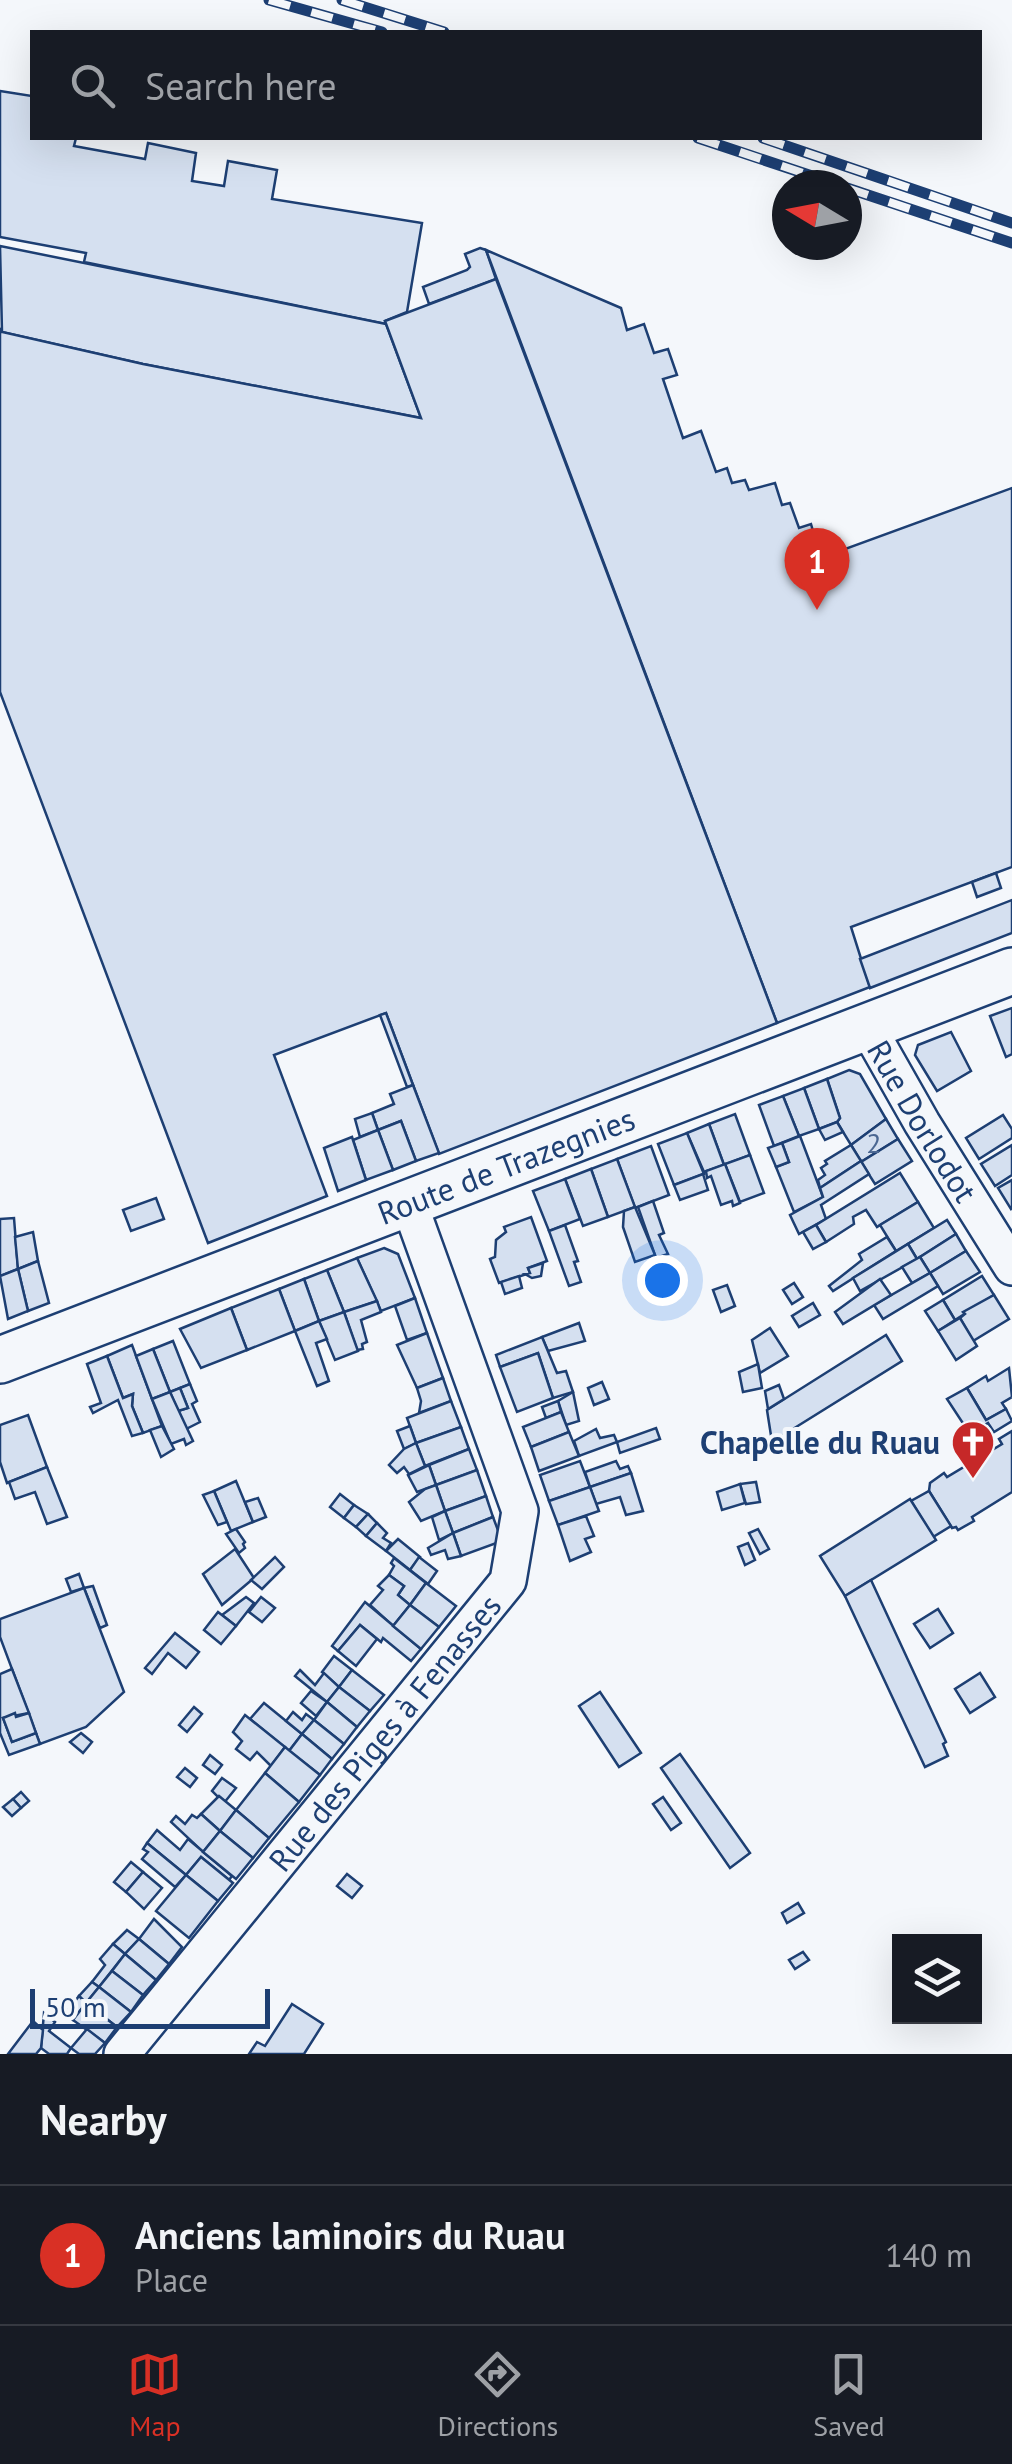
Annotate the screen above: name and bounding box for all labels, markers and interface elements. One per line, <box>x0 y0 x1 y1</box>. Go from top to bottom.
search box <box>30 30 982 140</box>
icon: search <box>65 58 120 113</box>
text: Search here <box>145 61 337 110</box>
north arrow <box>772 170 862 260</box>
pin: 1 <box>784 528 850 610</box>
street label: Rue Dorlodot <box>858 1032 987 1210</box>
street label: Route de Trazegnies <box>371 1097 640 1234</box>
house number: 2 <box>866 1124 882 1161</box>
your location <box>637 1255 688 1306</box>
church icon: Chapelle du Ruau <box>950 1419 996 1480</box>
place label: Chapelle du Ruau <box>700 1421 940 1463</box>
street label: Rue des Piges à Fenasses <box>259 1585 510 1880</box>
map controls <box>892 1934 982 2024</box>
button: layers <box>892 1934 982 2024</box>
scale bar <box>30 1984 270 2028</box>
text: 50 m <box>45 1988 106 2025</box>
text: Nearby <box>40 2092 167 2147</box>
text: Anciens laminoirs du Ruau <box>135 2210 565 2259</box>
text: 1 <box>63 2234 82 2276</box>
text: 140 m <box>885 2234 972 2276</box>
text: Place <box>135 2259 208 2301</box>
tab: Map <box>127 2347 182 2444</box>
tab: Directions <box>437 2347 558 2444</box>
tab: Saved <box>813 2347 885 2444</box>

